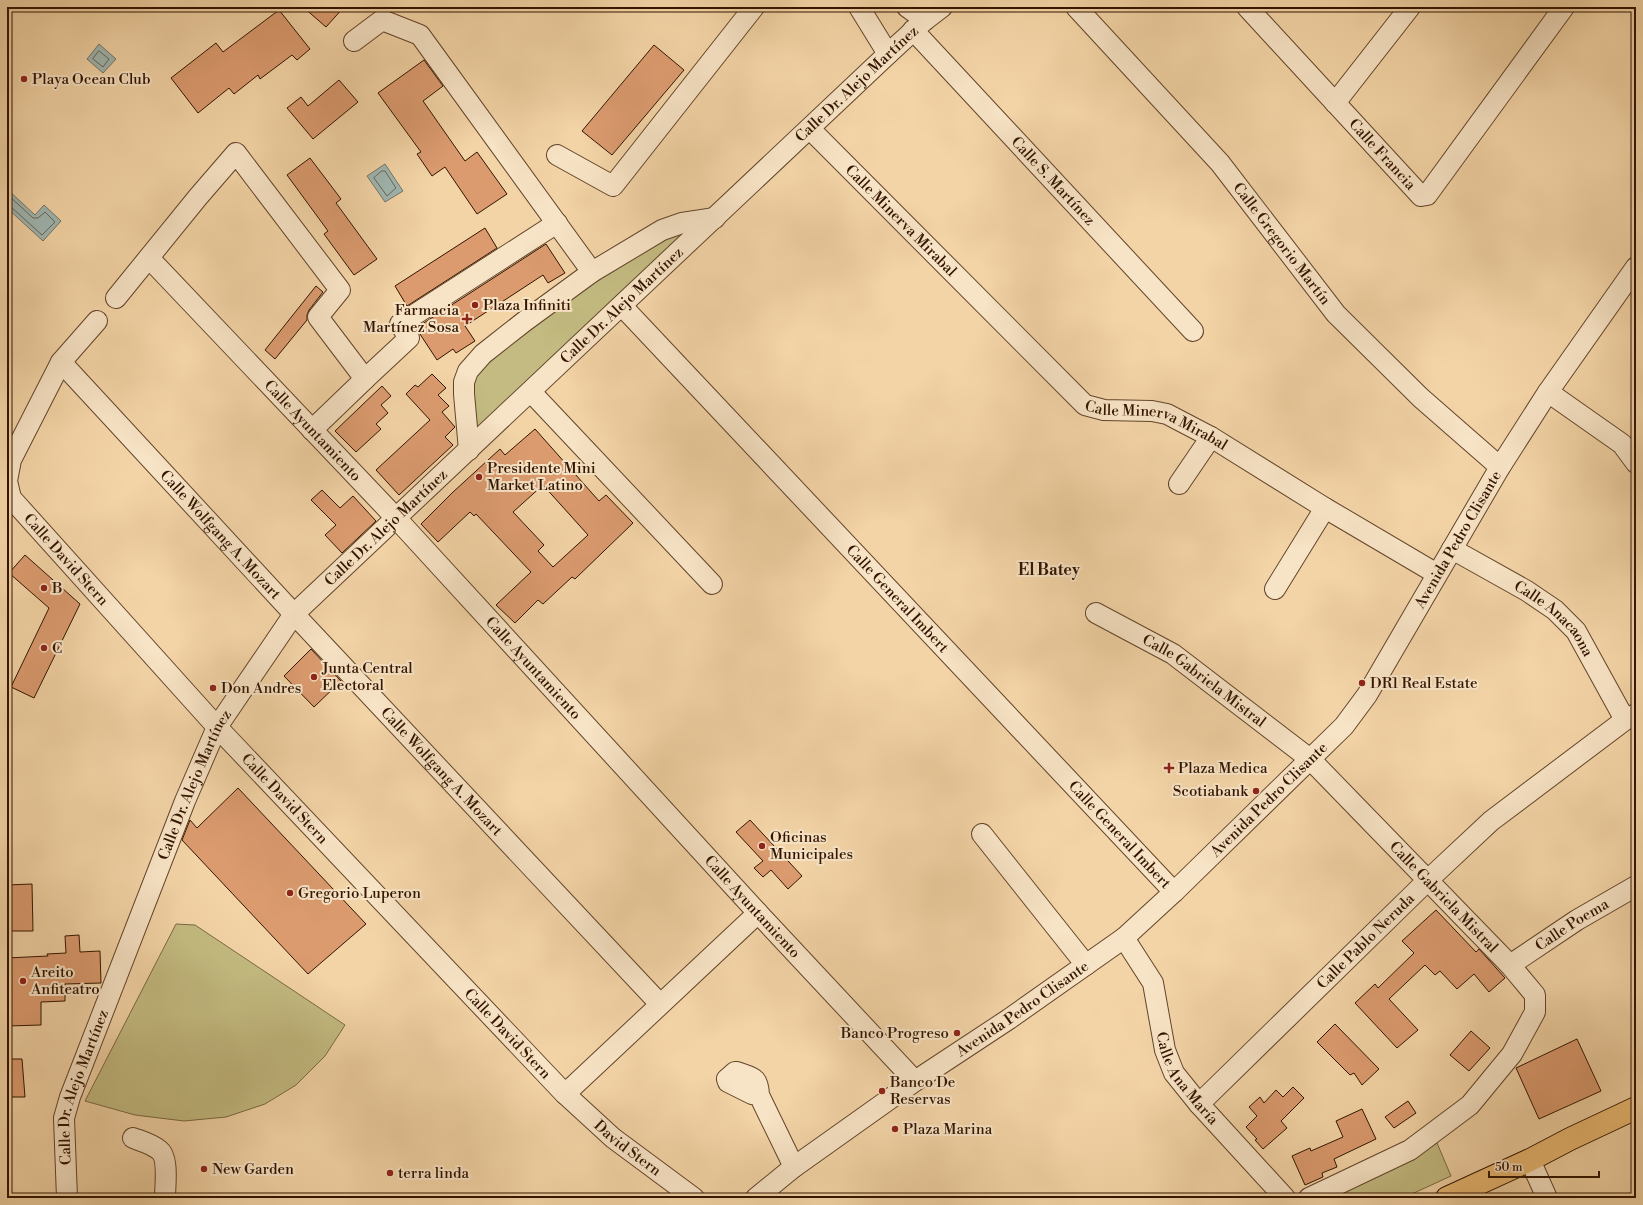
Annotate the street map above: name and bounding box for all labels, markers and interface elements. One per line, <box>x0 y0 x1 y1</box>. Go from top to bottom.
street label: Calle Dr. Alejo Martínez <box>791 21 922 146</box>
place label: Playa Ocean Club <box>32 70 150 89</box>
marker: Playa Ocean Club <box>19 74 29 84</box>
street label: Calle Francia <box>1345 114 1420 194</box>
street label: Calle S. Martínez <box>1007 132 1099 229</box>
street label: Calle Minerva Mirabal <box>841 160 961 281</box>
street label: Calle Gregorio Martín <box>1229 179 1335 309</box>
street label: Calle Dr. Alejo Martínez <box>556 243 687 368</box>
place label: Plaza Infiniti <box>483 296 571 315</box>
marker: Plaza Infiniti <box>470 300 480 310</box>
place label: Farmacia Martínez Sosa <box>363 301 459 337</box>
marker: Farmacia Martínez Sosa <box>462 314 472 324</box>
street label: Calle Ayuntamiento <box>260 376 366 485</box>
street label: Calle Minerva Mirabal <box>1083 396 1232 455</box>
place label: Presidente Mini Market Latino <box>487 459 596 495</box>
street label: Calle Dr. Alejo Martínez <box>320 465 451 590</box>
street label: Calle Wolfgang A. Mozart <box>156 466 286 604</box>
street label: Avenida Pedro Clisante <box>1410 467 1505 613</box>
marker: Presidente Mini Market Latino <box>474 472 484 482</box>
street label: Calle David Stern <box>20 509 113 610</box>
street label: Calle General Imbert <box>842 541 954 657</box>
district label: El Batey <box>1018 560 1081 580</box>
street label: Calle Anacaona <box>1511 576 1598 660</box>
place label: B <box>51 579 63 598</box>
marker: B <box>39 583 49 593</box>
street label: Calle Ayuntamiento <box>481 612 585 723</box>
street label: Calle Gabriela Mistral <box>1139 630 1270 732</box>
place label: C <box>52 639 62 658</box>
marker: C <box>39 643 49 653</box>
place label: Junta Central Electoral <box>321 659 413 695</box>
marker: Junta Central Electoral <box>309 672 319 682</box>
place label: DR1 Real Estate <box>1370 674 1477 693</box>
marker: DR1 Real Estate <box>1357 678 1367 688</box>
place label: Don Andres <box>221 679 301 698</box>
marker: Don Andres <box>208 683 218 693</box>
street label: Calle Wolfgang A. Mozart <box>377 703 507 840</box>
street label: Calle Dr. Alejo Martínez <box>154 706 236 863</box>
street label: Avenida Pedro Clisante <box>1205 738 1331 862</box>
street label: Calle David Stern <box>237 749 332 848</box>
place label: Plaza Medica <box>1178 759 1268 778</box>
marker: Plaza Medica <box>1163 762 1175 774</box>
street label: Calle General Imbert <box>1064 776 1176 893</box>
place label: Scotiabank <box>1173 782 1249 801</box>
marker: Scotiabank <box>1251 786 1261 796</box>
place label: Oficinas Municipales <box>770 828 853 864</box>
street label: Calle Gabriela Mistral <box>1386 837 1503 957</box>
marker: Oficinas Municipales <box>757 841 767 851</box>
street label: Calle Ayuntamiento <box>700 851 805 962</box>
place label: Gregorio Luperon <box>298 884 421 903</box>
marker: Gregorio Luperon <box>285 888 295 898</box>
street label: Calle Pablo Neruda <box>1313 889 1419 993</box>
street label: Calle Poema <box>1531 894 1612 955</box>
street label: Avenida Pedro Clisante <box>952 956 1092 1061</box>
place label: Areito Anfiteatro <box>30 963 100 999</box>
marker: Areito Anfiteatro <box>18 976 28 986</box>
street label: Calle David Stern <box>460 984 555 1083</box>
street label: Calle Dr. Alejo Martínez <box>54 1007 113 1165</box>
place label: Banco Progreso <box>840 1024 949 1043</box>
marker: Banco Progreso <box>952 1028 962 1038</box>
street label: Calle Ana María <box>1152 1030 1223 1129</box>
place label: Banco De Reservas <box>889 1073 955 1109</box>
marker: Banco De Reservas <box>877 1086 887 1096</box>
street label: David Stern <box>590 1116 665 1180</box>
place label: Plaza Marina <box>903 1120 993 1139</box>
marker: Plaza Marina <box>890 1124 900 1134</box>
scale bar <box>1489 1153 1599 1179</box>
place label: New Garden <box>212 1160 294 1179</box>
text: 50 m <box>1495 1160 1523 1175</box>
marker: New Garden <box>199 1164 209 1174</box>
place label: terra linda <box>398 1164 469 1183</box>
marker: terra linda <box>385 1168 395 1178</box>

